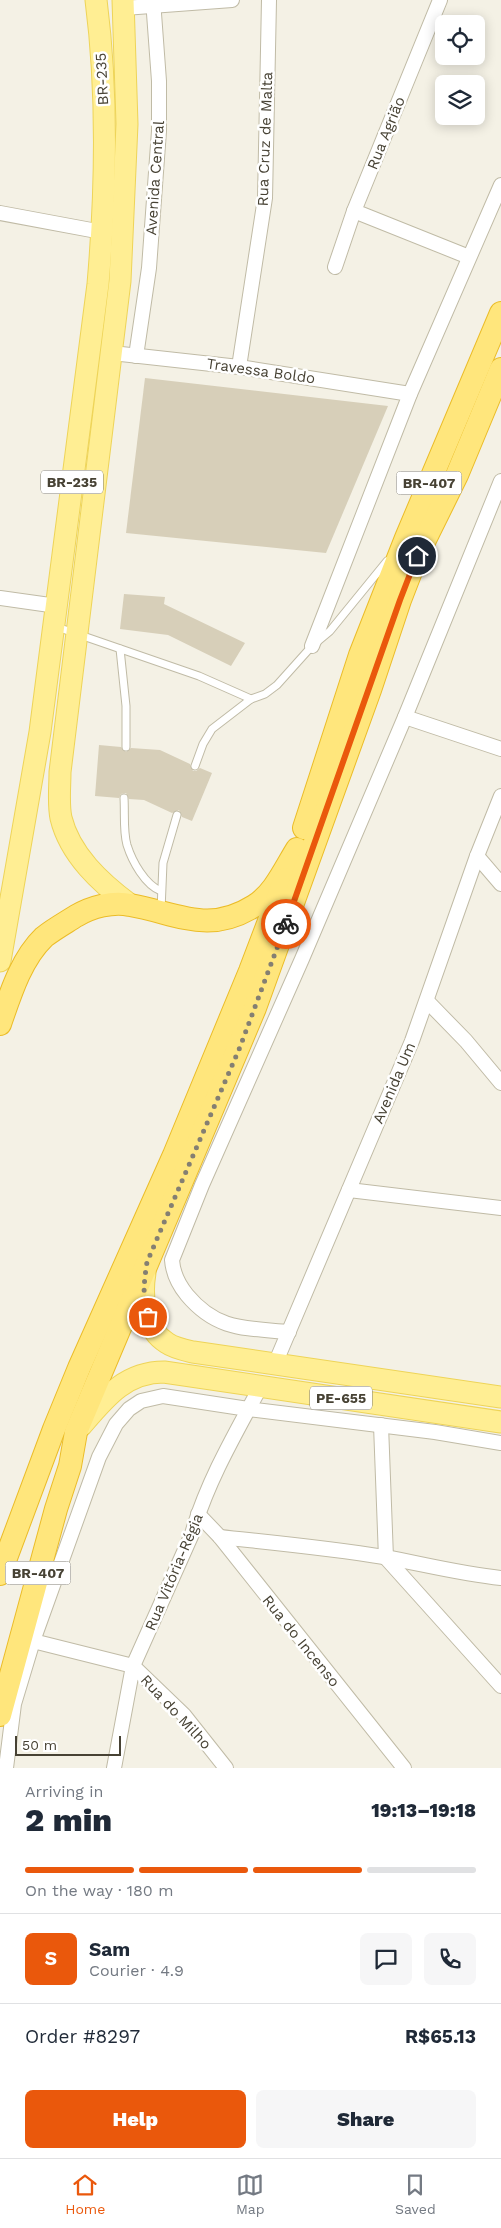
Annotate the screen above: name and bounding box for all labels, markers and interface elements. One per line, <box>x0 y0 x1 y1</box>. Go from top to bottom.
map controls <box>435 15 485 125</box>
button: locate <box>435 15 485 65</box>
street label: BR-235 <box>92 52 112 106</box>
street label: Rua Cruz de Malta <box>254 71 276 207</box>
button: layers <box>435 75 485 125</box>
street label: Rua Agrião <box>363 94 409 172</box>
street label: Avenida Central <box>142 120 168 236</box>
street label: Travessa Boldo <box>206 354 316 388</box>
road number: BR-235 <box>41 471 103 494</box>
road number: BR-407 <box>396 472 462 494</box>
pin <box>396 535 438 577</box>
icon: home <box>403 542 431 570</box>
courier <box>261 899 311 949</box>
icon: bike <box>272 910 300 938</box>
street label: Avenida Um <box>369 1040 419 1126</box>
pin <box>127 1296 169 1338</box>
icon: bag <box>134 1303 162 1331</box>
road number: PE-655 <box>310 1386 372 1410</box>
street label: Rua Vitória-Régia <box>141 1510 207 1633</box>
road number: BR-407 <box>5 1562 70 1585</box>
street label: Rua do Incenso <box>259 1592 343 1690</box>
street label: Rua do Milho <box>137 1671 215 1753</box>
scale bar <box>15 1733 121 1756</box>
text: 50 m <box>22 1737 57 1753</box>
text: Arriving in <box>25 1782 103 1801</box>
text: 19:13–19:18 <box>371 1799 476 1822</box>
text: 2 min <box>25 1801 112 1839</box>
text: On the way · 180 m <box>25 1881 173 1900</box>
button: chat <box>360 1933 412 1985</box>
button: phone <box>424 1933 476 1985</box>
text: Sam <box>89 1938 130 1961</box>
text: S <box>45 1947 57 1970</box>
text: Courier · 4.9 <box>89 1961 184 1980</box>
text: Order #8297 <box>25 2025 140 2048</box>
text: R$65.13 <box>405 2025 476 2048</box>
button: Help <box>25 2090 246 2148</box>
button: Share <box>256 2090 476 2148</box>
tab: Home <box>65 2171 105 2217</box>
tab: Map <box>236 2171 264 2217</box>
tab: Saved <box>395 2171 436 2217</box>

